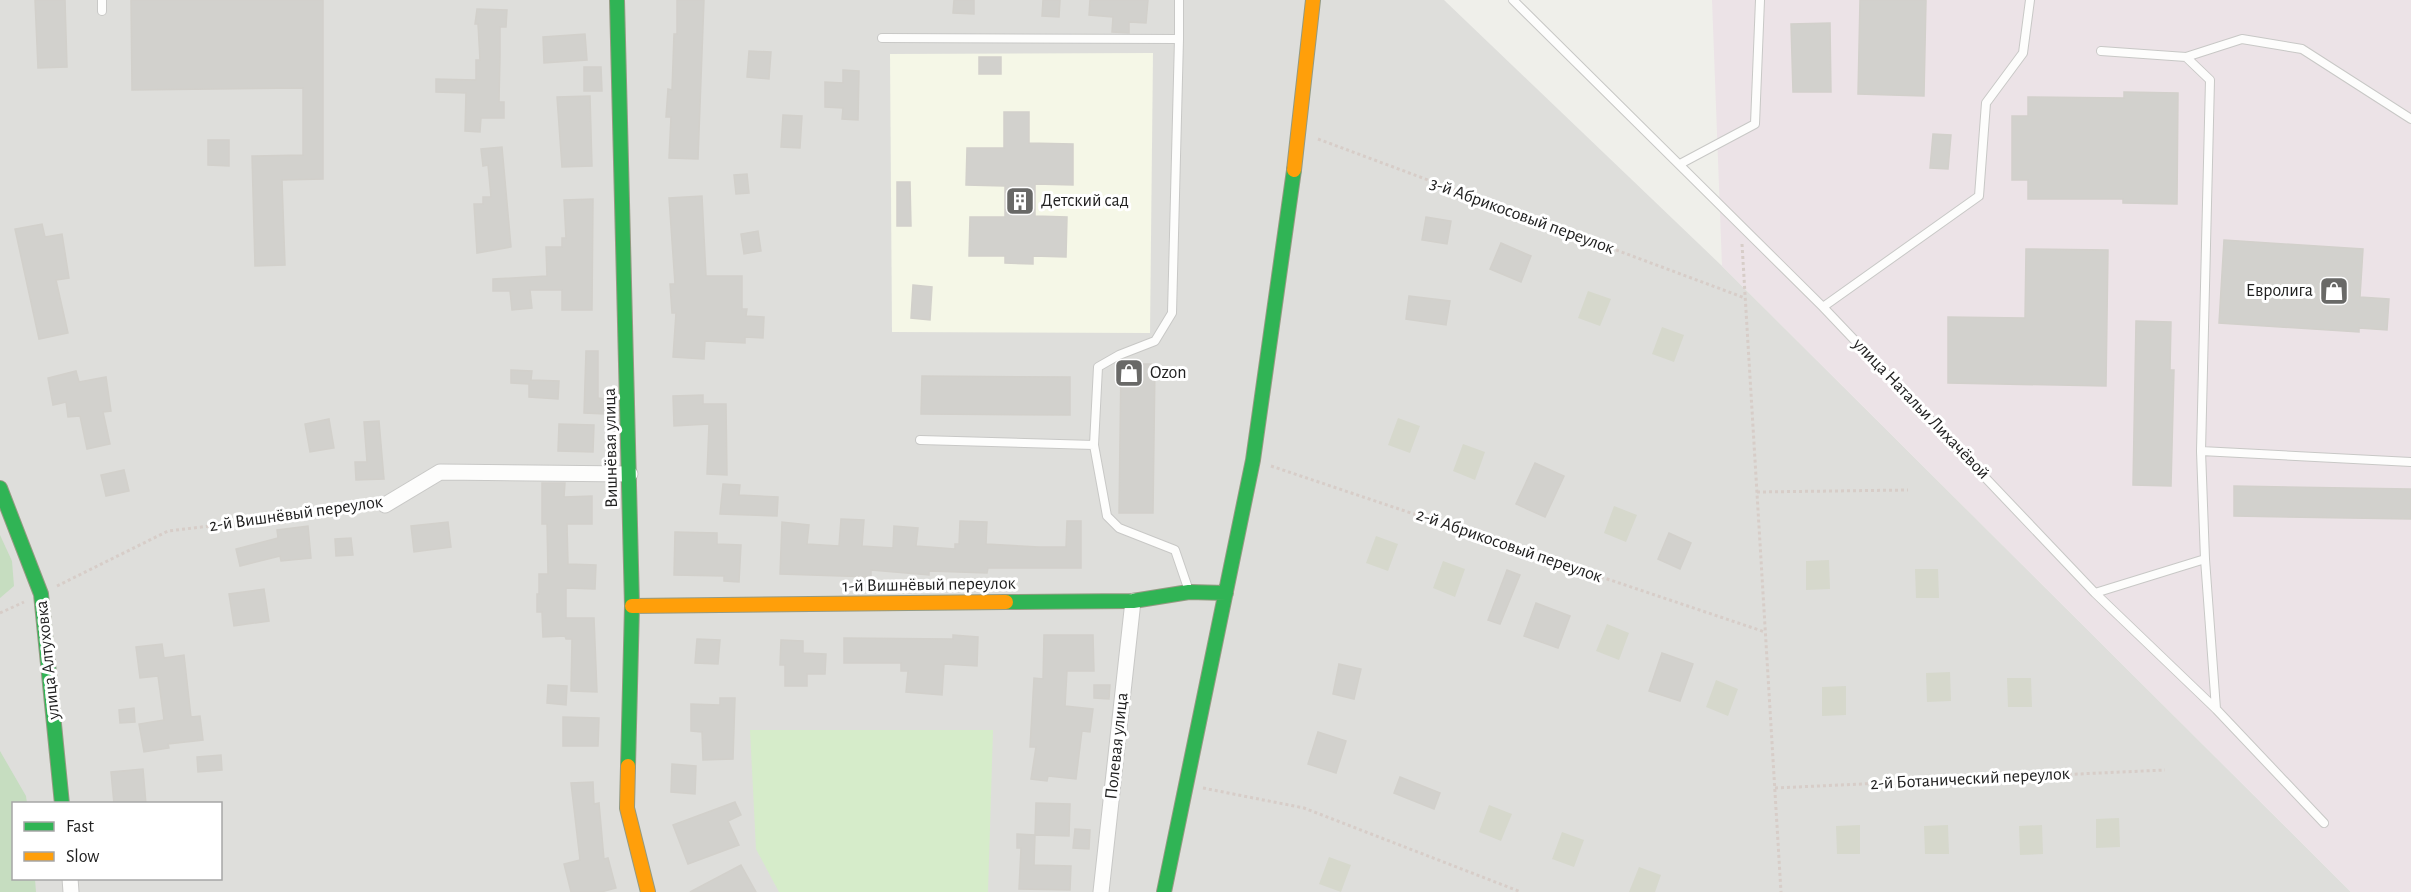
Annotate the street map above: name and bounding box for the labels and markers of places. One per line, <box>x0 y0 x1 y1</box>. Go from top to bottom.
building icon: Детский сад <box>1004 185 1036 217</box>
place label: Детский сад <box>1041 192 1129 210</box>
shop icon: Евролига <box>2318 275 2350 307</box>
place label: Евролига <box>2246 282 2313 300</box>
shop icon: Ozon <box>1113 357 1145 389</box>
place label: Ozon <box>1150 364 1187 382</box>

